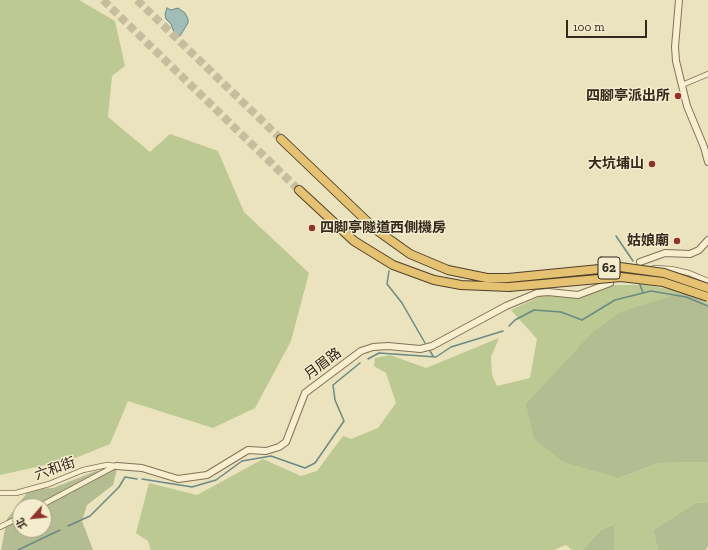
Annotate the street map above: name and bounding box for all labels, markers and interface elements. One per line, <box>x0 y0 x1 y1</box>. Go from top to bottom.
scale bar <box>568 12 649 38</box>
text: 100 m <box>573 20 605 34</box>
place label: 四腳亭派出所 <box>586 88 670 104</box>
marker: 四腳亭派出所 <box>673 91 683 101</box>
place label: 大坑埔山 <box>588 156 644 172</box>
marker: 大坑埔山 <box>647 159 657 169</box>
place label: 四脚亭隧道西側機房 <box>320 220 446 236</box>
marker: 四脚亭隧道西側機房 <box>307 223 317 233</box>
place label: 姑娘廟 <box>627 233 669 249</box>
marker: 姑娘廟 <box>672 236 682 246</box>
road number: 62 <box>598 257 620 279</box>
street label: 月眉路 <box>301 345 345 383</box>
street label: 六和街 <box>32 454 78 484</box>
north arrow <box>12 498 52 538</box>
text: 北 <box>13 515 30 531</box>

